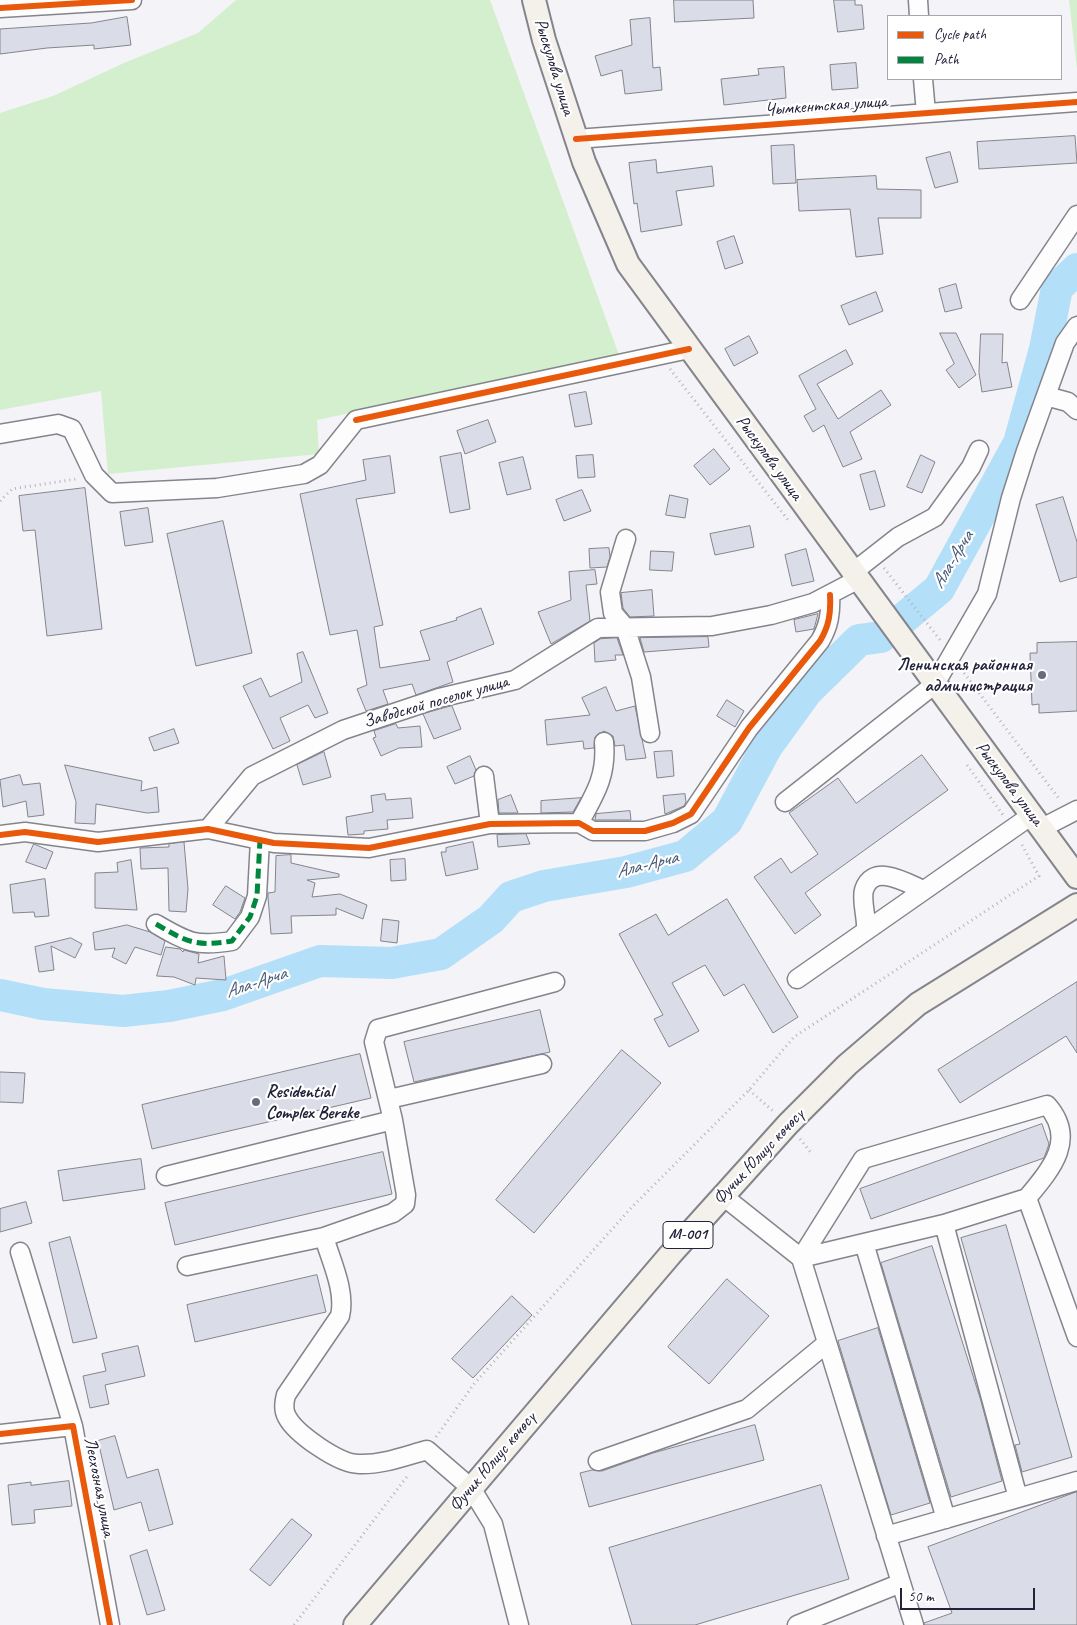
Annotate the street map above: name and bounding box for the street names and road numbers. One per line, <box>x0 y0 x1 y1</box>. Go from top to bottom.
street label: Рыскулова улица <box>529 16 579 118</box>
street label: Чымкентская улица <box>764 91 888 121</box>
street label: Рыскулова улица <box>731 411 807 505</box>
street label: Заводской поселок улица <box>361 671 511 733</box>
street label: Рыскулова улица <box>970 738 1048 830</box>
street label: Фучик Юлиус көчөсү <box>709 1104 809 1210</box>
road number: М-001 <box>663 1222 713 1248</box>
street label: Фучик Юлиус көчөсү <box>445 1408 541 1516</box>
street label: Лесхозная улица <box>79 1436 119 1538</box>

